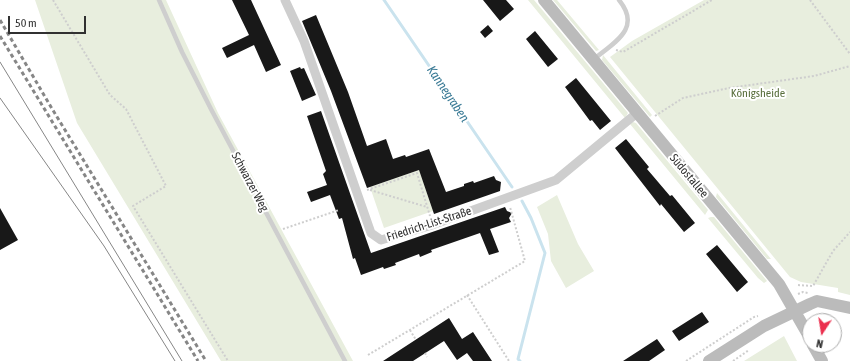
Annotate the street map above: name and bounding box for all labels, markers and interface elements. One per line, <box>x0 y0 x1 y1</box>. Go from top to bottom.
scale bar <box>10 8 88 34</box>
text: 50 m <box>15 16 37 30</box>
water label: Kannegraben <box>424 63 472 125</box>
park label: Königsheide <box>731 86 785 100</box>
street label: Schwarzer Weg <box>228 150 272 214</box>
street label: Südostallee <box>667 151 711 201</box>
street label: Friedrich-List-Straße <box>385 204 473 244</box>
north arrow <box>802 313 842 353</box>
text: N <box>815 337 824 350</box>

